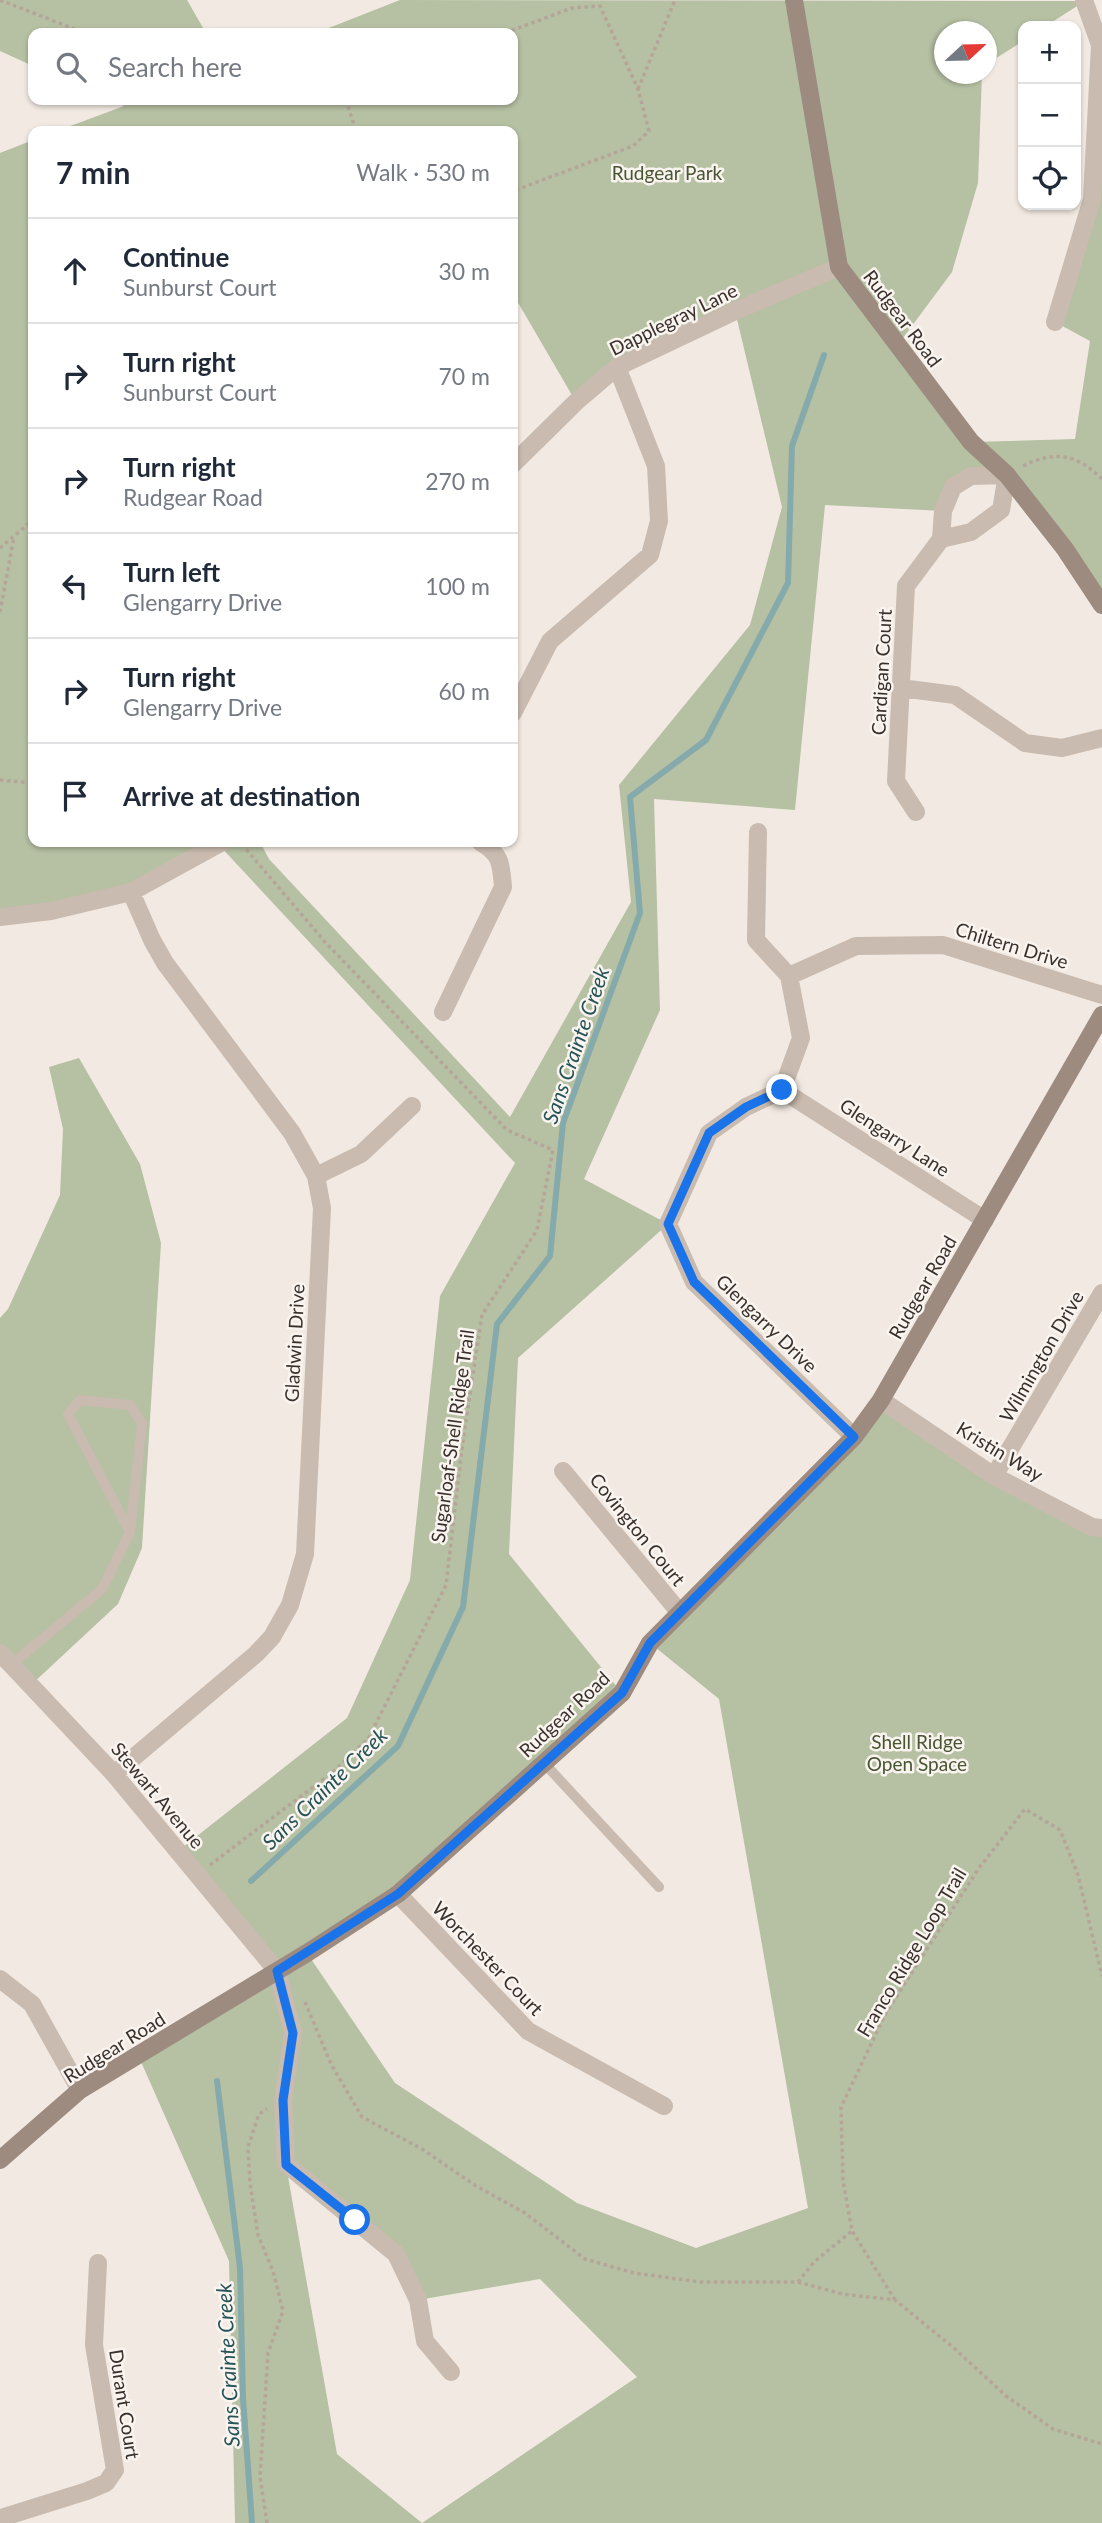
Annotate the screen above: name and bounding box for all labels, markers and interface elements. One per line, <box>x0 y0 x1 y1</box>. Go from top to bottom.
north arrow <box>934 21 997 84</box>
map controls <box>1018 21 1081 210</box>
button: + <box>1018 21 1081 84</box>
search box <box>28 28 518 105</box>
icon: search <box>52 48 90 86</box>
text: Search here <box>108 51 242 83</box>
button: − <box>1018 84 1081 147</box>
button: locate <box>1018 147 1081 210</box>
text: 7 min <box>56 154 130 190</box>
text: Walk · 530 m <box>356 158 490 186</box>
park label: Rudgear Park <box>612 161 723 184</box>
text: Continue <box>123 241 229 273</box>
icon: ahead <box>56 252 94 290</box>
text: 30 m <box>439 257 490 285</box>
street label: Rudgear Road <box>859 265 947 371</box>
text: Sunburst Court <box>123 273 277 301</box>
street label: Dapplegray Lane <box>605 278 741 360</box>
text: Turn right <box>123 346 236 378</box>
icon: right <box>56 357 94 395</box>
text: 70 m <box>439 362 490 390</box>
text: Sunburst Court <box>123 378 277 406</box>
text: Turn right <box>123 451 236 483</box>
icon: right <box>56 462 94 500</box>
text: 270 m <box>425 467 490 495</box>
text: Rudgear Road <box>123 483 263 511</box>
text: Turn left <box>123 556 220 588</box>
icon: left <box>56 567 94 605</box>
text: 100 m <box>425 572 490 600</box>
text: Glengarry Drive <box>123 588 282 616</box>
street label: Cardigan Court <box>866 608 896 736</box>
text: Turn right <box>123 661 236 693</box>
icon: right <box>56 672 94 710</box>
text: 60 m <box>439 677 490 705</box>
text: Glengarry Drive <box>123 693 282 721</box>
icon: arrive <box>56 777 94 815</box>
text: Arrive at destination <box>123 780 360 812</box>
street label: Chiltern Drive <box>953 917 1071 973</box>
water label: Sans Crainte Creek <box>536 962 614 1127</box>
route end <box>766 1074 797 1105</box>
street label: Glengarry Lane <box>836 1093 954 1181</box>
street label: Rudgear Road <box>883 1231 961 1343</box>
street label: Glengarry Drive <box>712 1269 822 1377</box>
street label: Gladwin Drive <box>279 1283 309 1403</box>
street label: Wilmington Drive <box>994 1286 1088 1426</box>
street label: Sugarloaf-Shell Ridge Trail <box>426 1328 478 1544</box>
street label: Kristin Way <box>953 1416 1048 1486</box>
street label: Covington Court <box>585 1468 691 1590</box>
street label: Rudgear Road <box>514 1666 614 1762</box>
water label: Sans Crainte Creek <box>256 1721 392 1854</box>
park label: Shell Ridge Open Space <box>867 1730 967 1775</box>
street label: Stewart Avenue <box>107 1737 209 1853</box>
street label: Franco Ridge Loop Trail <box>851 1863 971 2041</box>
street label: Worchester Court <box>428 1896 548 2020</box>
street label: Rudgear Road <box>59 2007 169 2087</box>
route start <box>339 2204 370 2235</box>
water label: Sans Crainte Creek <box>210 2281 244 2448</box>
street label: Durant Court <box>105 2347 145 2461</box>

